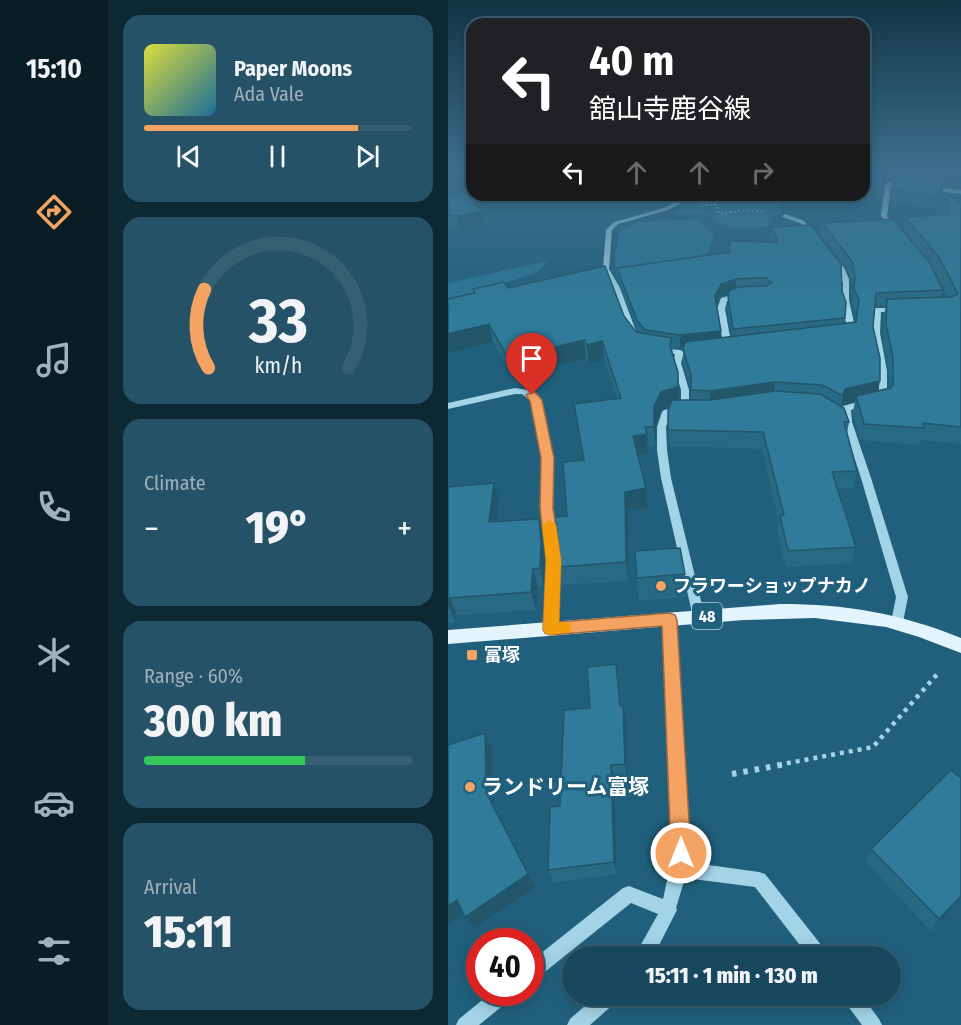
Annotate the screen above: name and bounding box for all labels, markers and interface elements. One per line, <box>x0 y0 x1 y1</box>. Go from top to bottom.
text: 40 m <box>589 36 674 86</box>
icon: left <box>490 42 568 120</box>
text: 15:10 <box>26 53 82 85</box>
text: Paper Moons <box>234 55 352 82</box>
text: Ada Vale <box>234 82 304 106</box>
text: 舘山寺鹿谷線 <box>589 93 751 125</box>
icon: previous <box>172 140 205 173</box>
icon: pause <box>261 140 294 173</box>
icon: next <box>351 140 384 173</box>
icon: left <box>557 156 590 189</box>
icon: ahead <box>620 156 653 189</box>
icon: ahead <box>683 156 716 189</box>
icon: right <box>746 156 779 189</box>
icon: directions <box>33 191 75 233</box>
text: 33 <box>247 284 308 359</box>
pin <box>506 333 557 395</box>
icon: music <box>33 339 75 381</box>
icon: arrive <box>515 342 548 375</box>
text: km/h <box>254 353 302 379</box>
text: Climate <box>144 471 206 495</box>
icon: phone <box>33 486 75 528</box>
text: 19° <box>246 501 310 555</box>
text: − <box>144 509 159 549</box>
text: + <box>397 509 412 549</box>
place label: フラワーショップナカノ <box>673 575 871 597</box>
marker: フラワーショップナカノ <box>654 579 668 593</box>
road number: 48 <box>692 603 722 629</box>
icon: climate <box>33 634 75 676</box>
place label: 富塚 <box>484 644 520 666</box>
marker: 富塚 <box>465 648 479 662</box>
text: Range · 60% <box>144 664 243 688</box>
text: 300 km <box>144 694 282 748</box>
place label: ランドリーム富塚 <box>482 774 649 800</box>
marker: ランドリーム富塚 <box>463 780 477 794</box>
icon: car <box>33 782 75 824</box>
position arrow <box>649 821 713 885</box>
text: Arrival <box>144 875 197 899</box>
text: 15:11 <box>144 905 233 959</box>
speed limit sign: 40 <box>466 928 544 1006</box>
icon: filters <box>33 930 75 972</box>
text: 15:11 · 1 min · 130 m <box>645 962 818 989</box>

